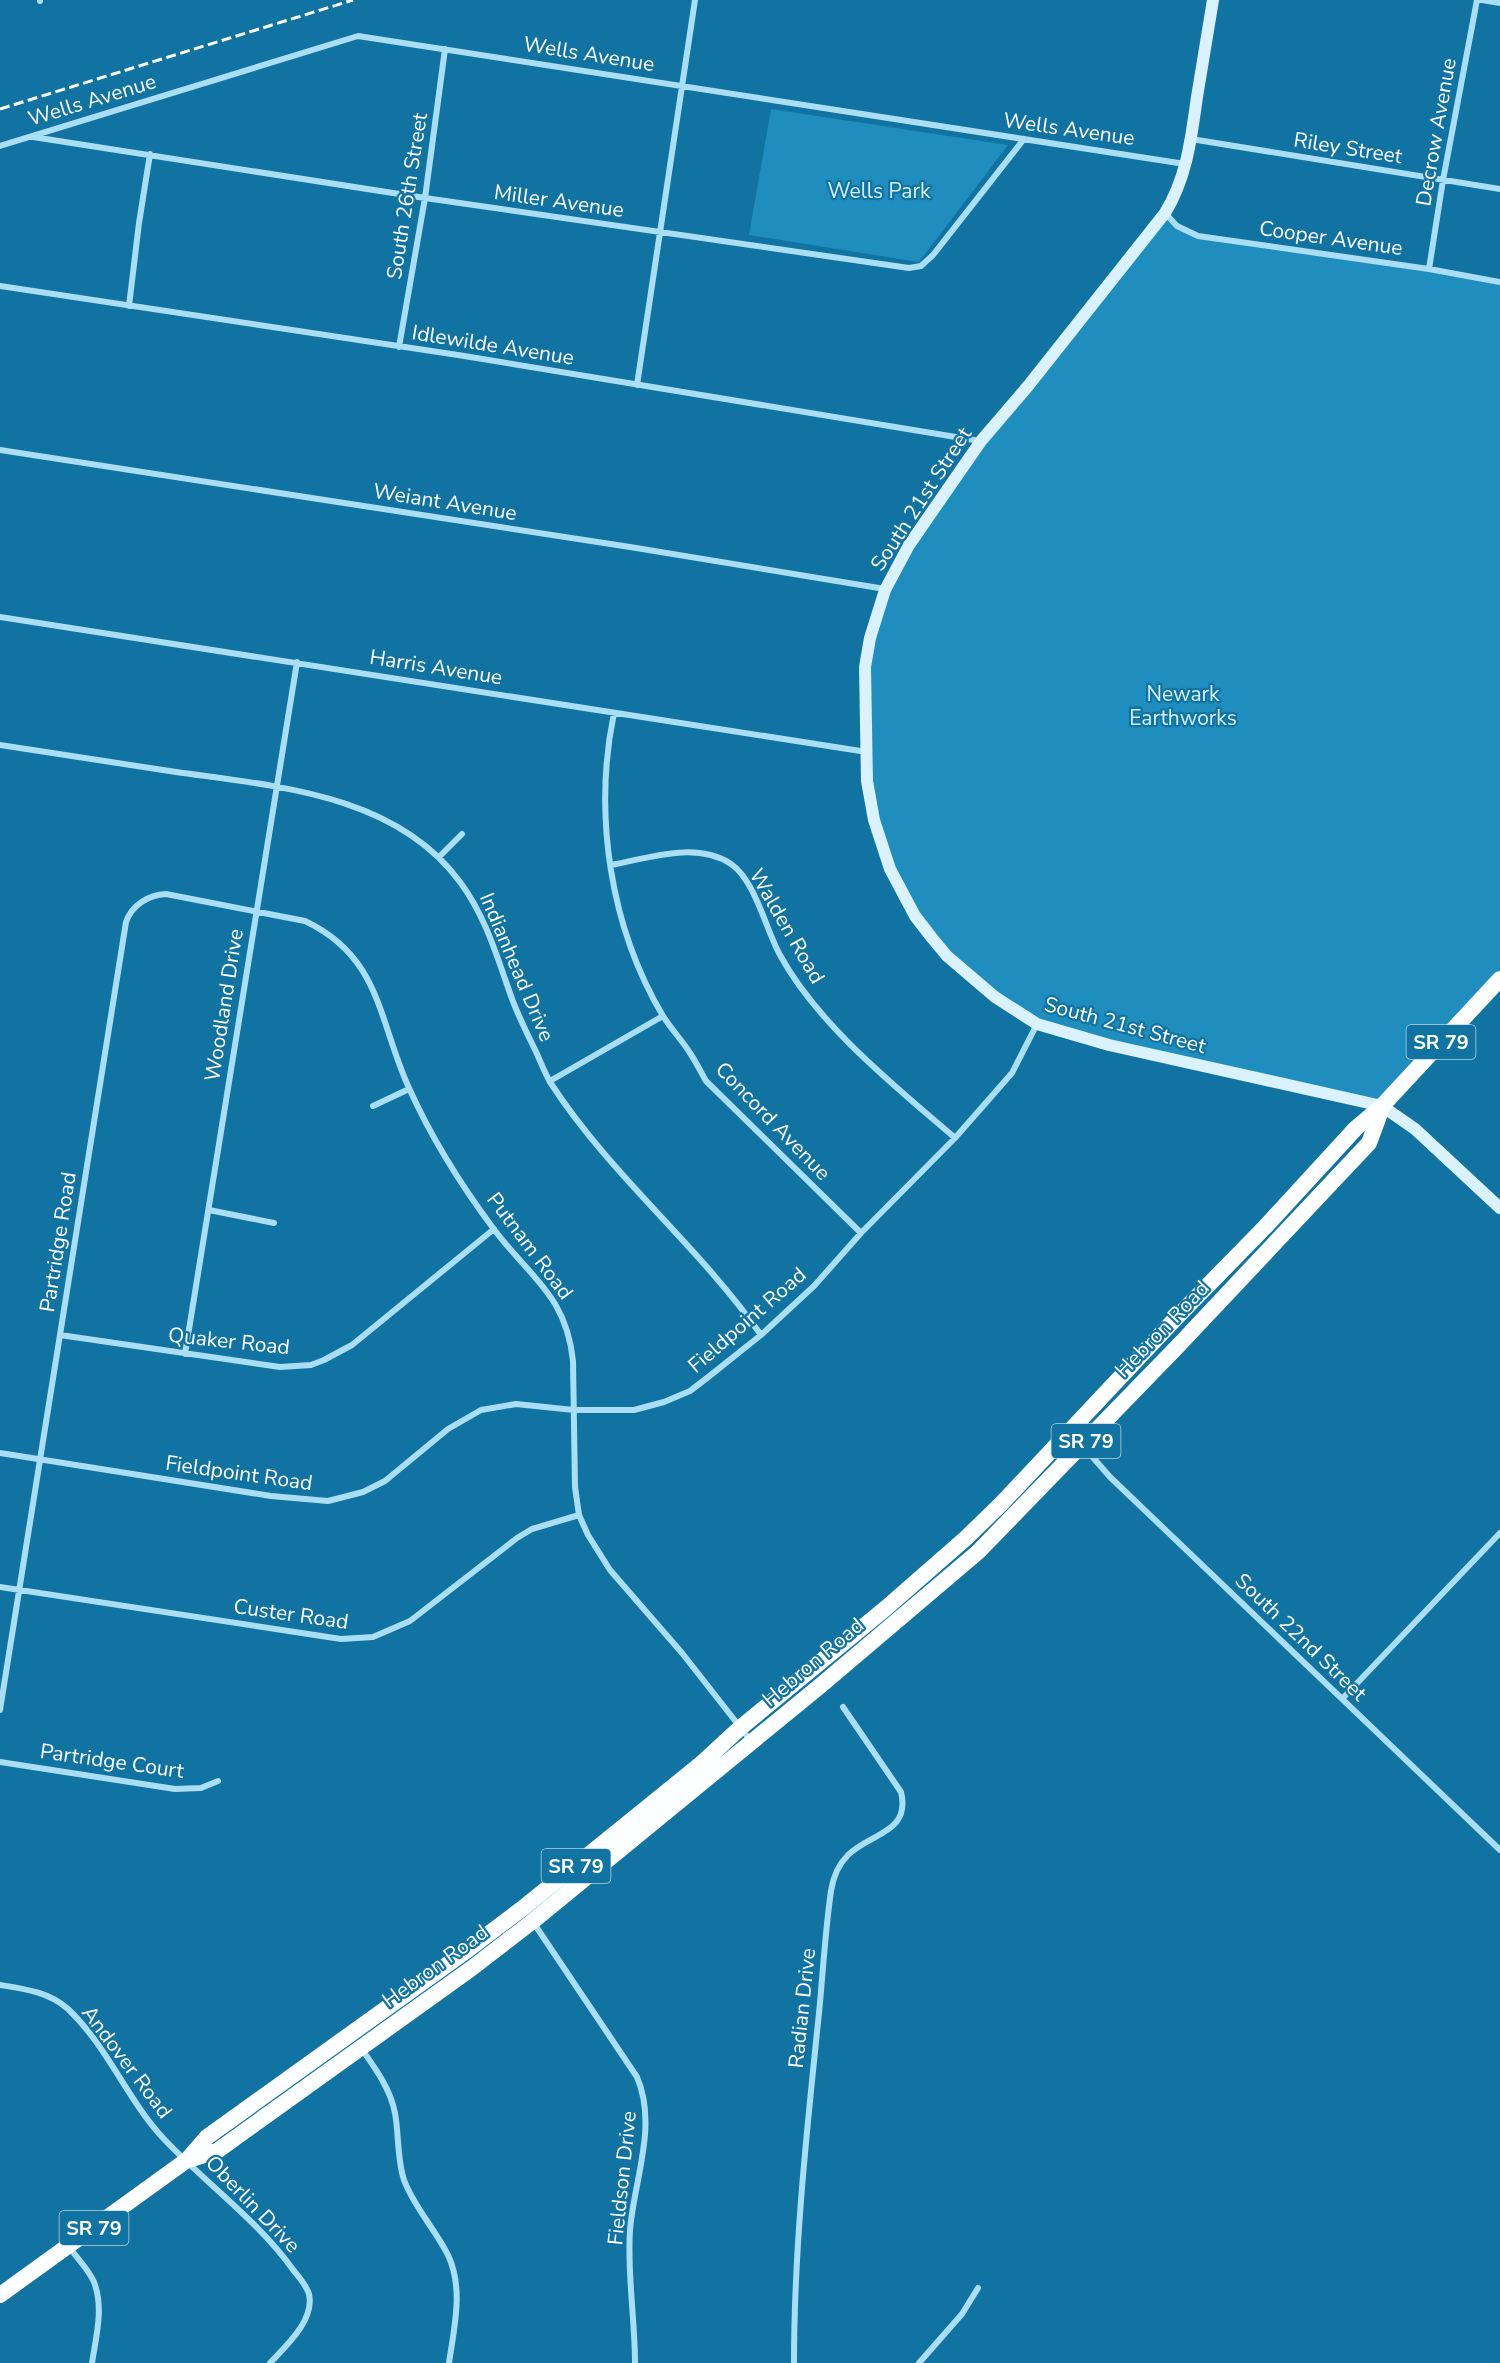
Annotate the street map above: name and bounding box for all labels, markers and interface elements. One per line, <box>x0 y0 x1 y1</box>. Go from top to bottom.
street label: Wells Avenue <box>521 30 657 78</box>
street label: Decrow Avenue <box>1409 56 1463 208</box>
street label: Wells Avenue <box>25 67 159 133</box>
street label: Wells Avenue <box>1002 106 1136 152</box>
street label: South 26th Street <box>380 110 434 281</box>
street label: Riley Street <box>1292 126 1405 170</box>
park label: Wells Park <box>828 177 931 205</box>
street label: Miller Avenue <box>492 178 626 224</box>
street label: Cooper Avenue <box>1257 214 1405 262</box>
street label: Idlewilde Avenue <box>410 318 576 372</box>
street label: South 21st Street <box>864 421 978 576</box>
street label: Weiant Avenue <box>371 477 519 527</box>
street label: Harris Avenue <box>368 643 504 691</box>
park label: Newark Earthworks <box>1129 680 1237 732</box>
street label: Walden Road <box>743 863 831 989</box>
street label: Indianhead Drive <box>473 888 561 1046</box>
street label: Woodland Drive <box>198 927 250 1083</box>
street label: South 21st Street <box>1041 990 1210 1060</box>
road number: SR 79 <box>1406 1025 1476 1059</box>
street label: Concord Avenue <box>709 1056 837 1186</box>
street label: Partridge Road <box>33 1170 83 1314</box>
street label: Putnam Road <box>480 1187 580 1305</box>
street label: Fieldpoint Road <box>682 1261 812 1379</box>
street label: Hebron Road <box>1109 1274 1215 1384</box>
street label: Quaker Road <box>167 1321 291 1361</box>
road number: SR 79 <box>1052 1424 1120 1458</box>
street label: Fieldpoint Road <box>164 1449 314 1497</box>
street label: South 22nd Street <box>1229 1567 1373 1708</box>
street label: Custer Road <box>232 1592 350 1636</box>
street label: Hebron Road <box>756 1611 870 1713</box>
street label: Partridge Court <box>38 1737 186 1785</box>
road number: SR 79 <box>542 1849 610 1883</box>
street label: Hebron Road <box>376 1918 494 2014</box>
street label: Radian Drive <box>782 1947 822 2069</box>
street label: Andover Road <box>75 2000 179 2124</box>
street label: Fieldson Drive <box>601 2109 643 2247</box>
street label: Oberlin Drive <box>199 2149 307 2259</box>
road number: SR 79 <box>60 2211 128 2245</box>

